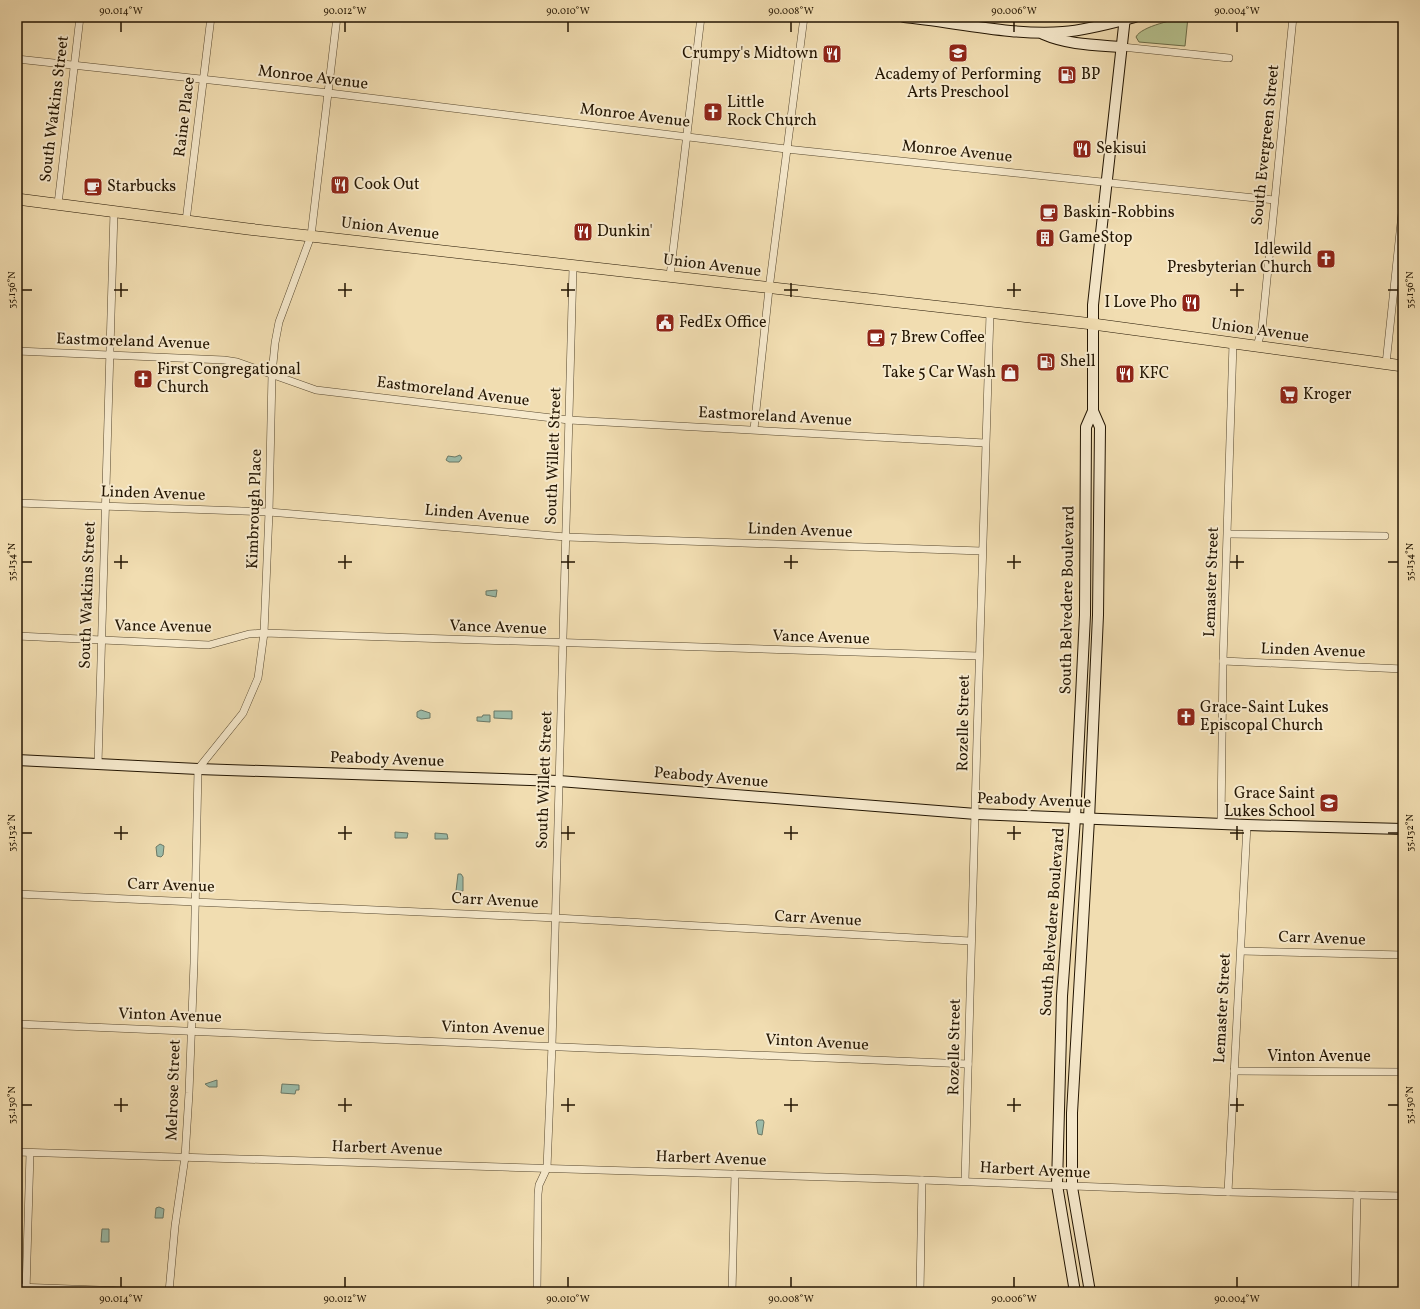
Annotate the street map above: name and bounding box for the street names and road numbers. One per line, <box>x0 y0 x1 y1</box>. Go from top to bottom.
street label: South Watkins Street <box>35 34 75 184</box>
street label: Monroe Avenue <box>257 60 369 96</box>
street label: South Evergreen Street <box>1247 63 1285 227</box>
street label: Raine Place <box>169 76 201 158</box>
street label: Monroe Avenue <box>579 98 691 134</box>
street label: Monroe Avenue <box>901 135 1013 169</box>
street label: Union Avenue <box>340 212 440 246</box>
street label: Union Avenue <box>662 249 762 283</box>
street label: Union Avenue <box>1210 313 1310 349</box>
street label: Eastmoreland Avenue <box>56 328 210 356</box>
street label: Eastmoreland Avenue <box>375 372 531 412</box>
street label: South Willett Street <box>541 386 567 525</box>
street label: Eastmoreland Avenue <box>698 402 852 432</box>
street label: Kimbrough Place <box>242 448 268 570</box>
street label: Linden Avenue <box>100 481 206 507</box>
street label: Linden Avenue <box>424 499 530 531</box>
street label: South Belvedere Boulevard <box>1055 505 1081 695</box>
street label: Linden Avenue <box>747 518 853 544</box>
street label: South Watkins Street <box>74 520 102 669</box>
street label: Lemaster Street <box>1199 526 1225 638</box>
street label: Vance Avenue <box>114 615 212 639</box>
street label: Vance Avenue <box>449 615 547 641</box>
street label: Vance Avenue <box>772 625 870 651</box>
street label: Linden Avenue <box>1260 638 1366 664</box>
street label: Rozelle Street <box>952 674 976 772</box>
street label: South Willett Street <box>532 710 558 849</box>
street label: Peabody Avenue <box>329 747 445 773</box>
street label: Peabody Avenue <box>653 762 769 794</box>
street label: Peabody Avenue <box>976 788 1092 814</box>
street label: South Belvedere Boulevard <box>1035 827 1071 1017</box>
street label: Carr Avenue <box>127 873 215 899</box>
street label: Carr Avenue <box>451 888 539 914</box>
street label: Carr Avenue <box>774 906 862 932</box>
street label: Carr Avenue <box>1278 926 1366 952</box>
street label: Lemaster Street <box>1209 952 1237 1064</box>
street label: Rozelle Street <box>943 998 967 1096</box>
street label: Vinton Avenue <box>118 1003 222 1029</box>
street label: Vinton Avenue <box>441 1016 545 1042</box>
street label: Vinton Avenue <box>765 1029 869 1057</box>
street label: Melrose Street <box>161 1038 187 1141</box>
street label: Vinton Avenue <box>1267 1046 1371 1068</box>
street label: Harbert Avenue <box>331 1136 443 1162</box>
street label: Harbert Avenue <box>655 1146 767 1172</box>
street label: Harbert Avenue <box>979 1157 1091 1185</box>

